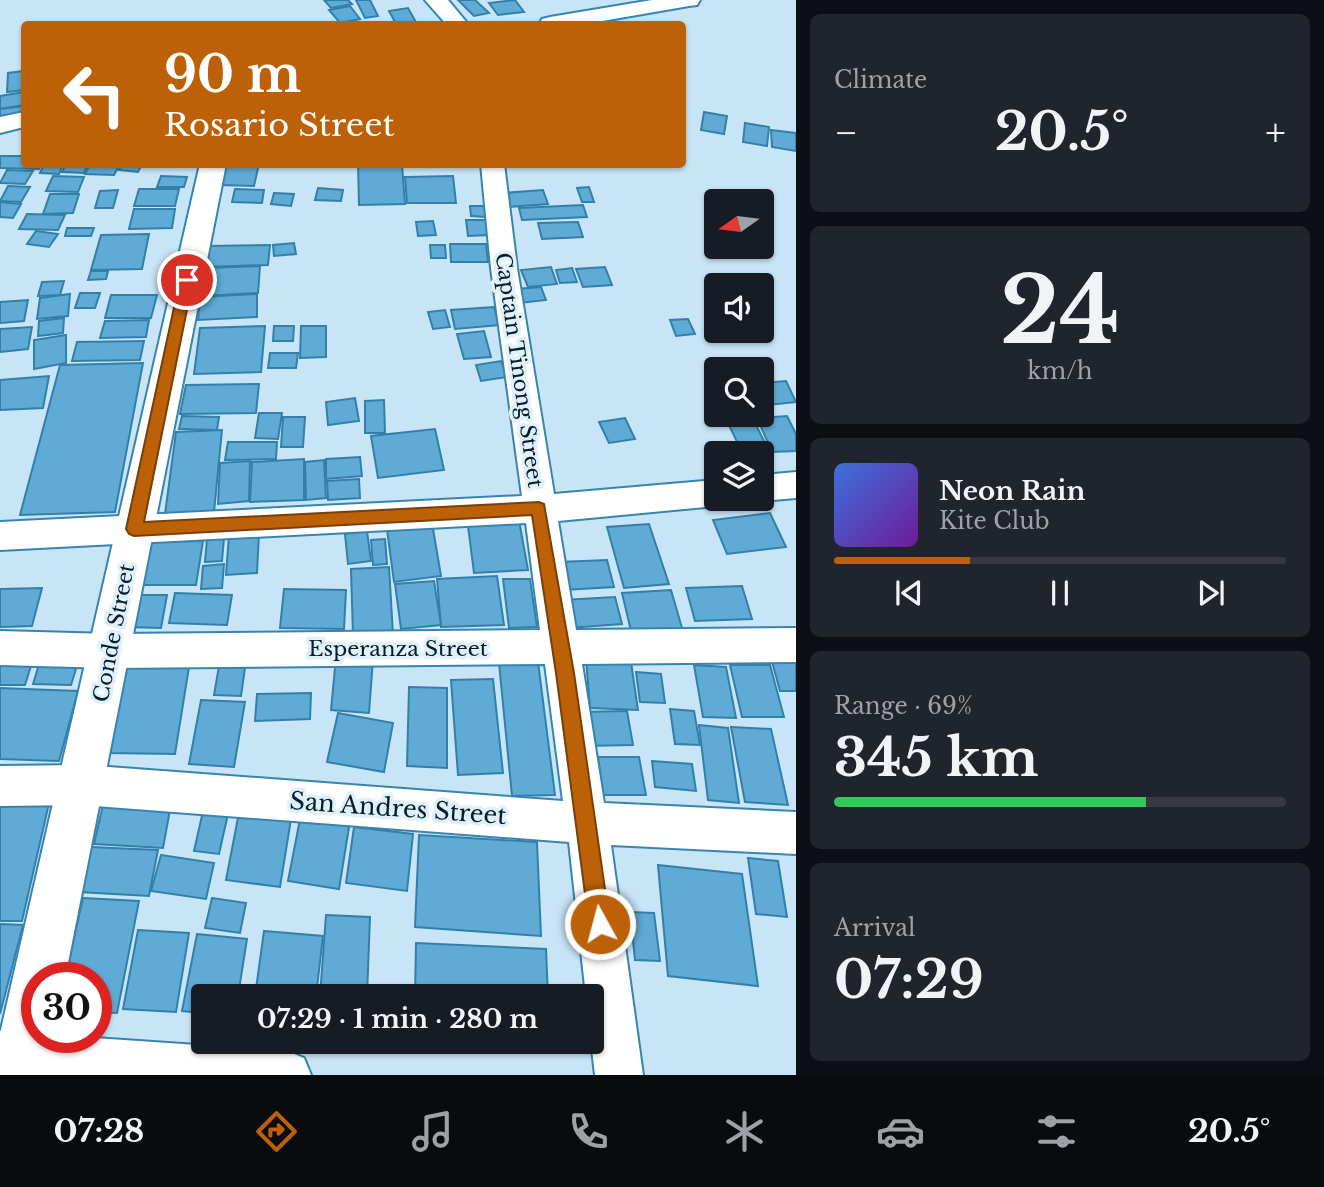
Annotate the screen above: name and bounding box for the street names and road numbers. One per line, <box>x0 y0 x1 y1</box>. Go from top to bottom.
street label: Captain Tinong Street <box>490 251 548 489</box>
street label: Conde Street <box>88 562 140 704</box>
street label: Esperanza Street <box>308 636 488 662</box>
street label: San Andres Street <box>289 786 507 830</box>

